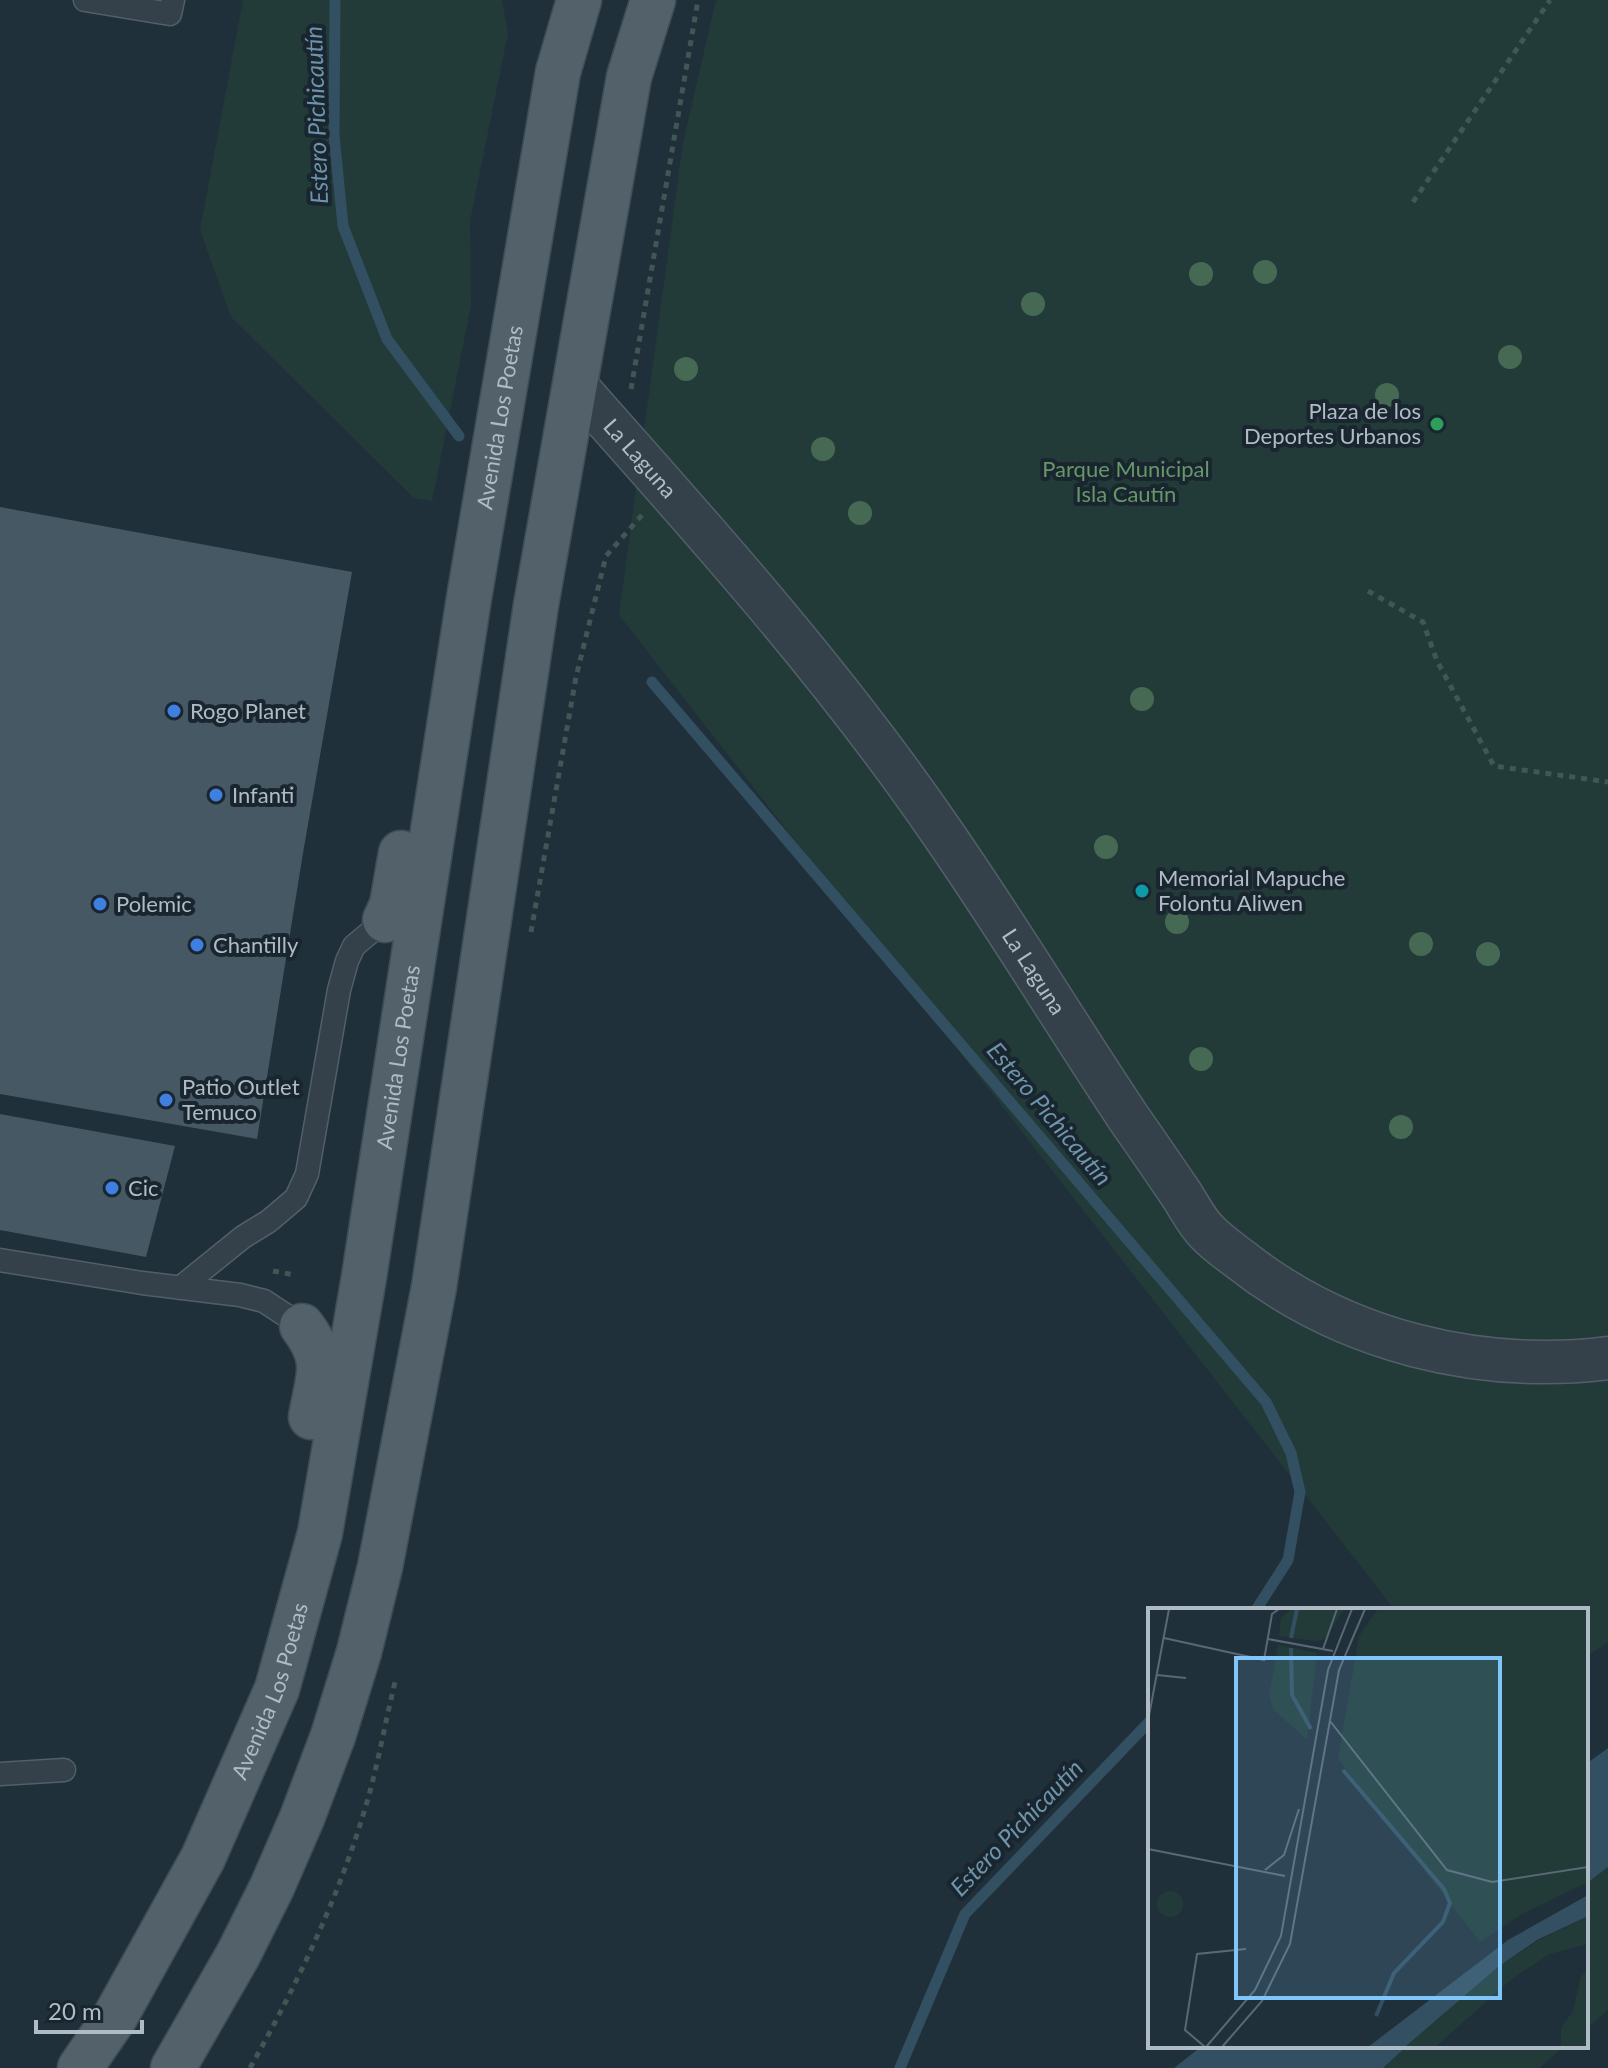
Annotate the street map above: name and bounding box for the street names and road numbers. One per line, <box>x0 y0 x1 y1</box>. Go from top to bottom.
street label: Avenida Los Poetas <box>470 323 528 511</box>
street label: La Laguna <box>598 413 683 503</box>
street label: La Laguna <box>997 923 1072 1020</box>
street label: Avenida Los Poetas <box>370 963 425 1151</box>
street label: Avenida Los Poetas <box>225 1599 313 1783</box>

